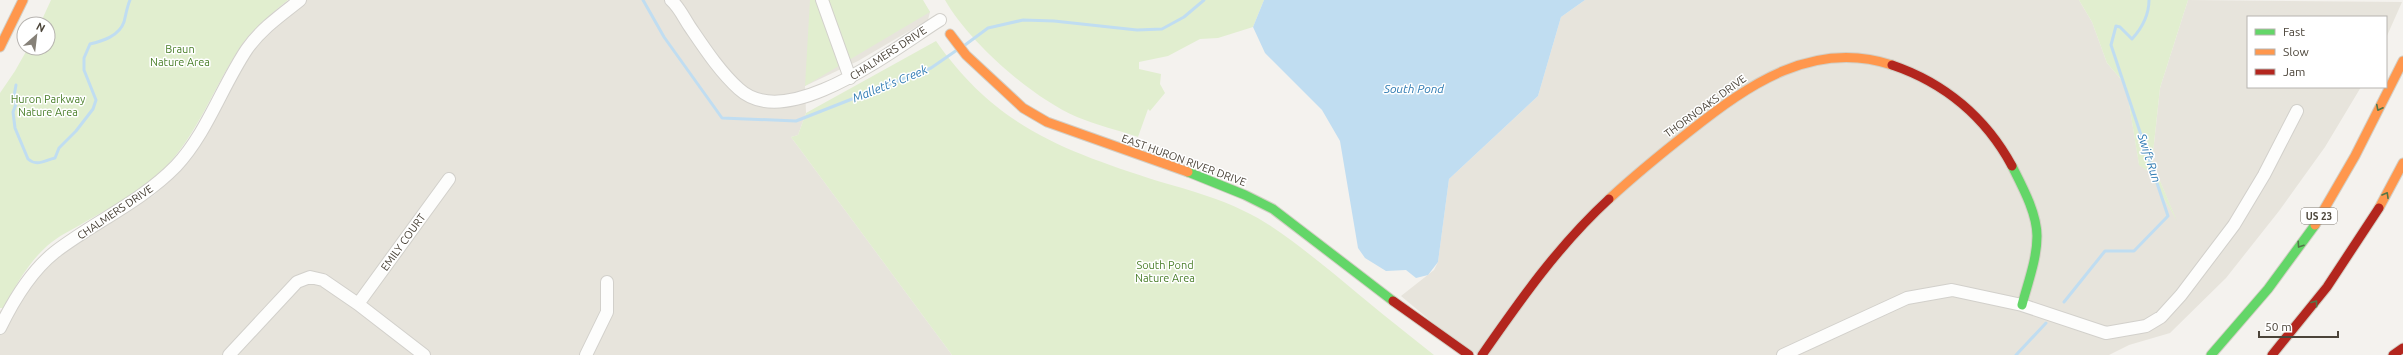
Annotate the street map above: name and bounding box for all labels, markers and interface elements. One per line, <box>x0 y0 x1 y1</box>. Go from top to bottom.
north arrow <box>16 16 56 56</box>
legend <box>2247 16 2387 88</box>
text: N <box>34 20 47 34</box>
street label: CHALMERS DRIVE <box>848 24 928 82</box>
text: Fast <box>2283 25 2305 38</box>
park label: Braun Nature Area <box>150 43 210 68</box>
text: Slow <box>2283 45 2309 58</box>
water label: Mallett's Creek <box>850 62 930 104</box>
text: Jam <box>2283 65 2305 78</box>
street label: THORNOAKS DRIVE <box>1662 72 1748 140</box>
water label: South Pond <box>1383 82 1444 95</box>
park label: Huron Parkway Nature Area <box>11 93 86 118</box>
one-way arrow <box>2376 104 2384 112</box>
water label: Swift Run <box>2135 131 2163 184</box>
street label: EAST HURON RIVER DRIVE <box>1120 132 1248 188</box>
street label: CHALMERS DRIVE <box>75 182 155 242</box>
one-way arrow <box>2382 192 2389 199</box>
road number: US 23 <box>2301 208 2337 224</box>
street label: EMILY COURT <box>378 211 428 273</box>
one-way arrow <box>2298 241 2305 248</box>
park label: South Pond Nature Area <box>1135 259 1195 284</box>
one-way arrow <box>2310 301 2317 308</box>
scale bar <box>2259 313 2338 339</box>
text: 50 m <box>2265 320 2292 333</box>

